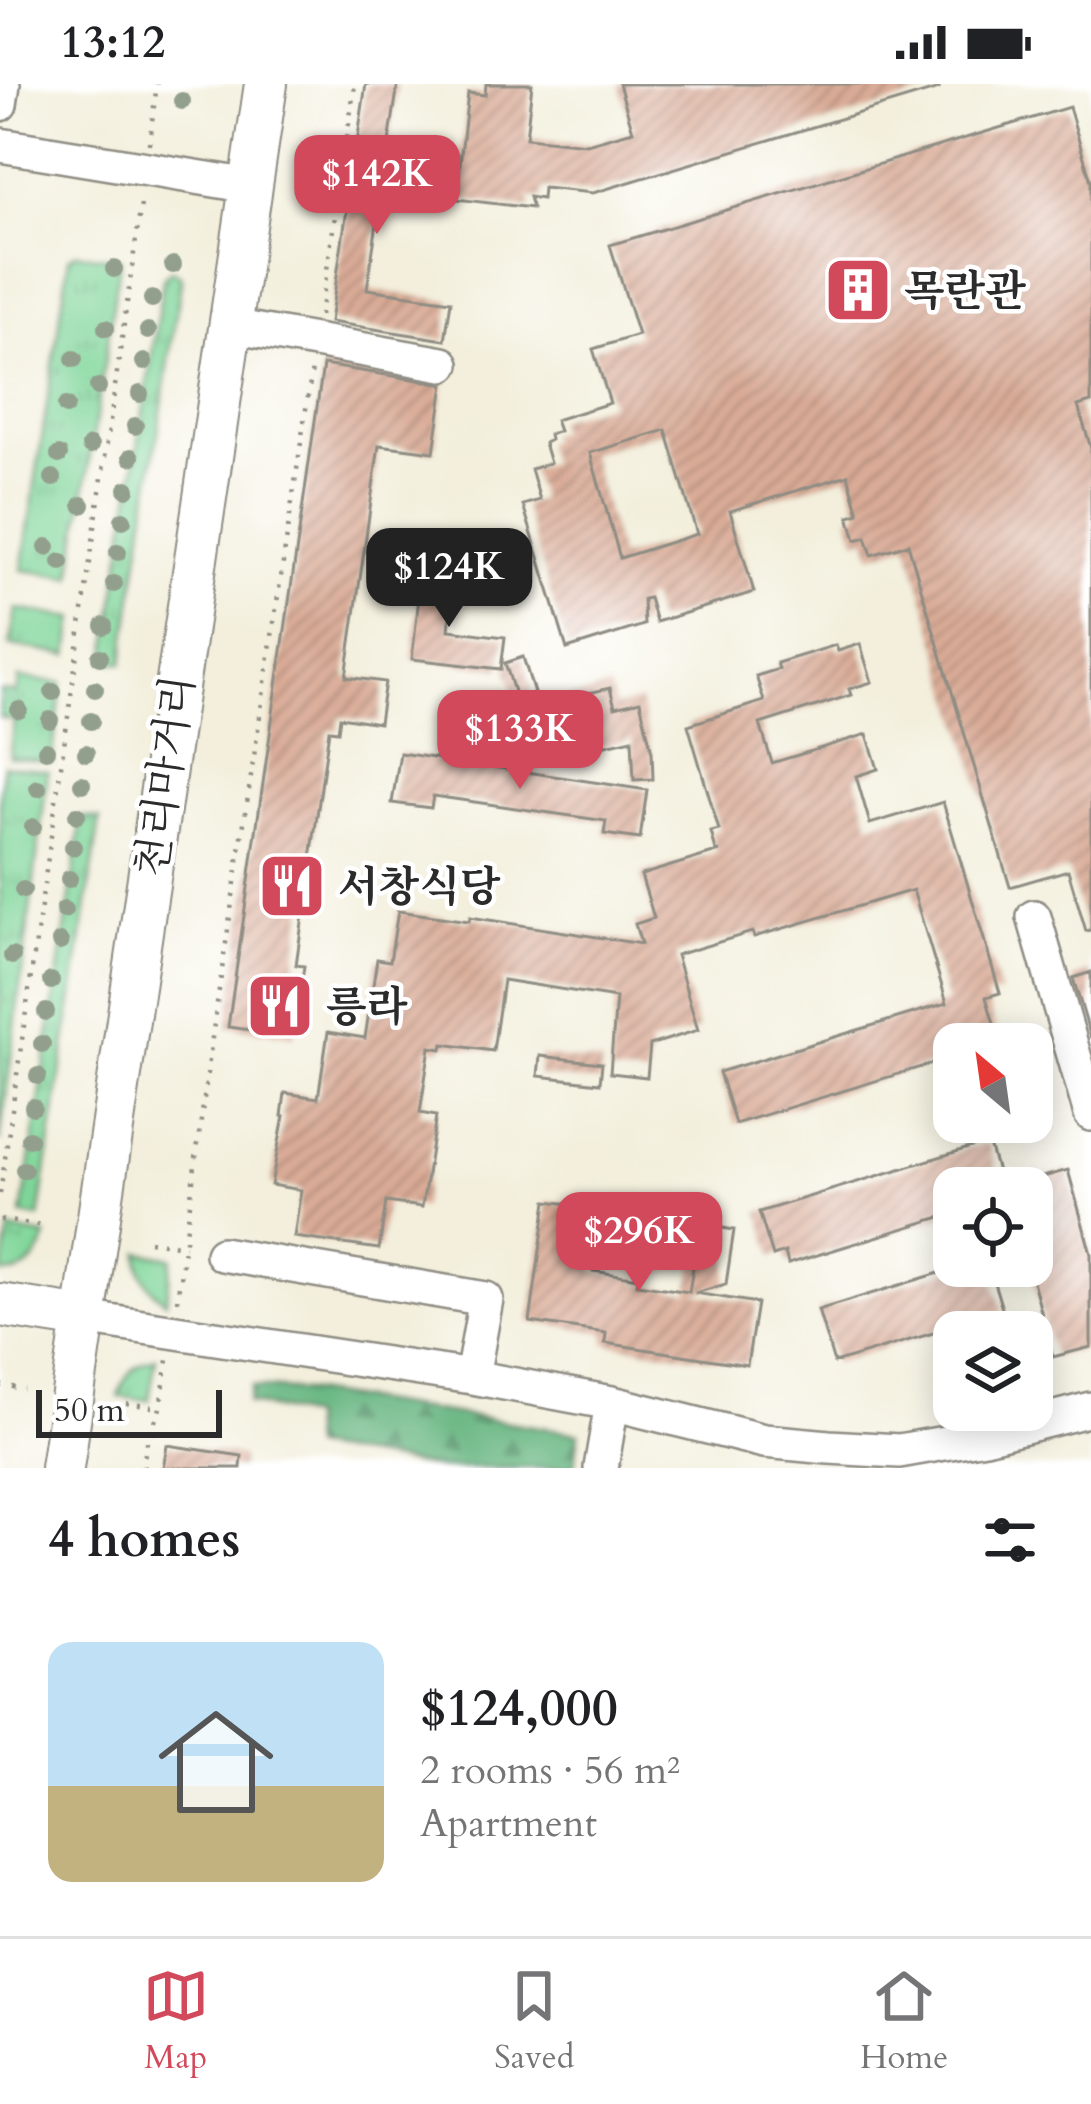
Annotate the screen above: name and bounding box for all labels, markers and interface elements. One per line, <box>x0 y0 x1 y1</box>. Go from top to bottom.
text: 13:12 <box>60 12 165 73</box>
pin: $142K <box>293 135 461 237</box>
text: $142K <box>321 147 433 200</box>
building icon: 목란관 <box>823 255 893 325</box>
place label: 목란관 <box>904 263 1026 320</box>
pin: $124K <box>365 528 533 630</box>
text: $124K <box>393 540 505 593</box>
street label: 천리마거리 <box>123 672 208 881</box>
pin: $133K <box>436 690 604 792</box>
text: $133K <box>464 702 576 755</box>
restaurant icon: 서창식당 <box>257 851 327 921</box>
place label: 서창식당 <box>338 859 501 916</box>
restaurant icon: 릉라 <box>245 971 315 1041</box>
place label: 릉라 <box>326 979 409 1036</box>
north arrow <box>933 1023 1053 1143</box>
map controls <box>933 1023 1053 1431</box>
button: locate <box>933 1167 1053 1287</box>
pin: $296K <box>555 1192 723 1294</box>
text: $296K <box>583 1204 695 1257</box>
button: layers <box>933 1311 1053 1431</box>
scale bar <box>36 1384 222 1437</box>
text: 50 m <box>54 1388 125 1433</box>
text: 4 homes <box>48 1505 240 1575</box>
icon: filters <box>977 1507 1043 1573</box>
text: $124,000 <box>420 1674 618 1744</box>
icon: home <box>144 1690 288 1834</box>
text: 2 rooms · 56 m² <box>420 1744 680 1797</box>
text: Apartment <box>420 1797 597 1850</box>
tab: Map <box>143 1963 209 2080</box>
tab: Saved <box>494 1963 574 2080</box>
tab: Home <box>860 1963 948 2080</box>

